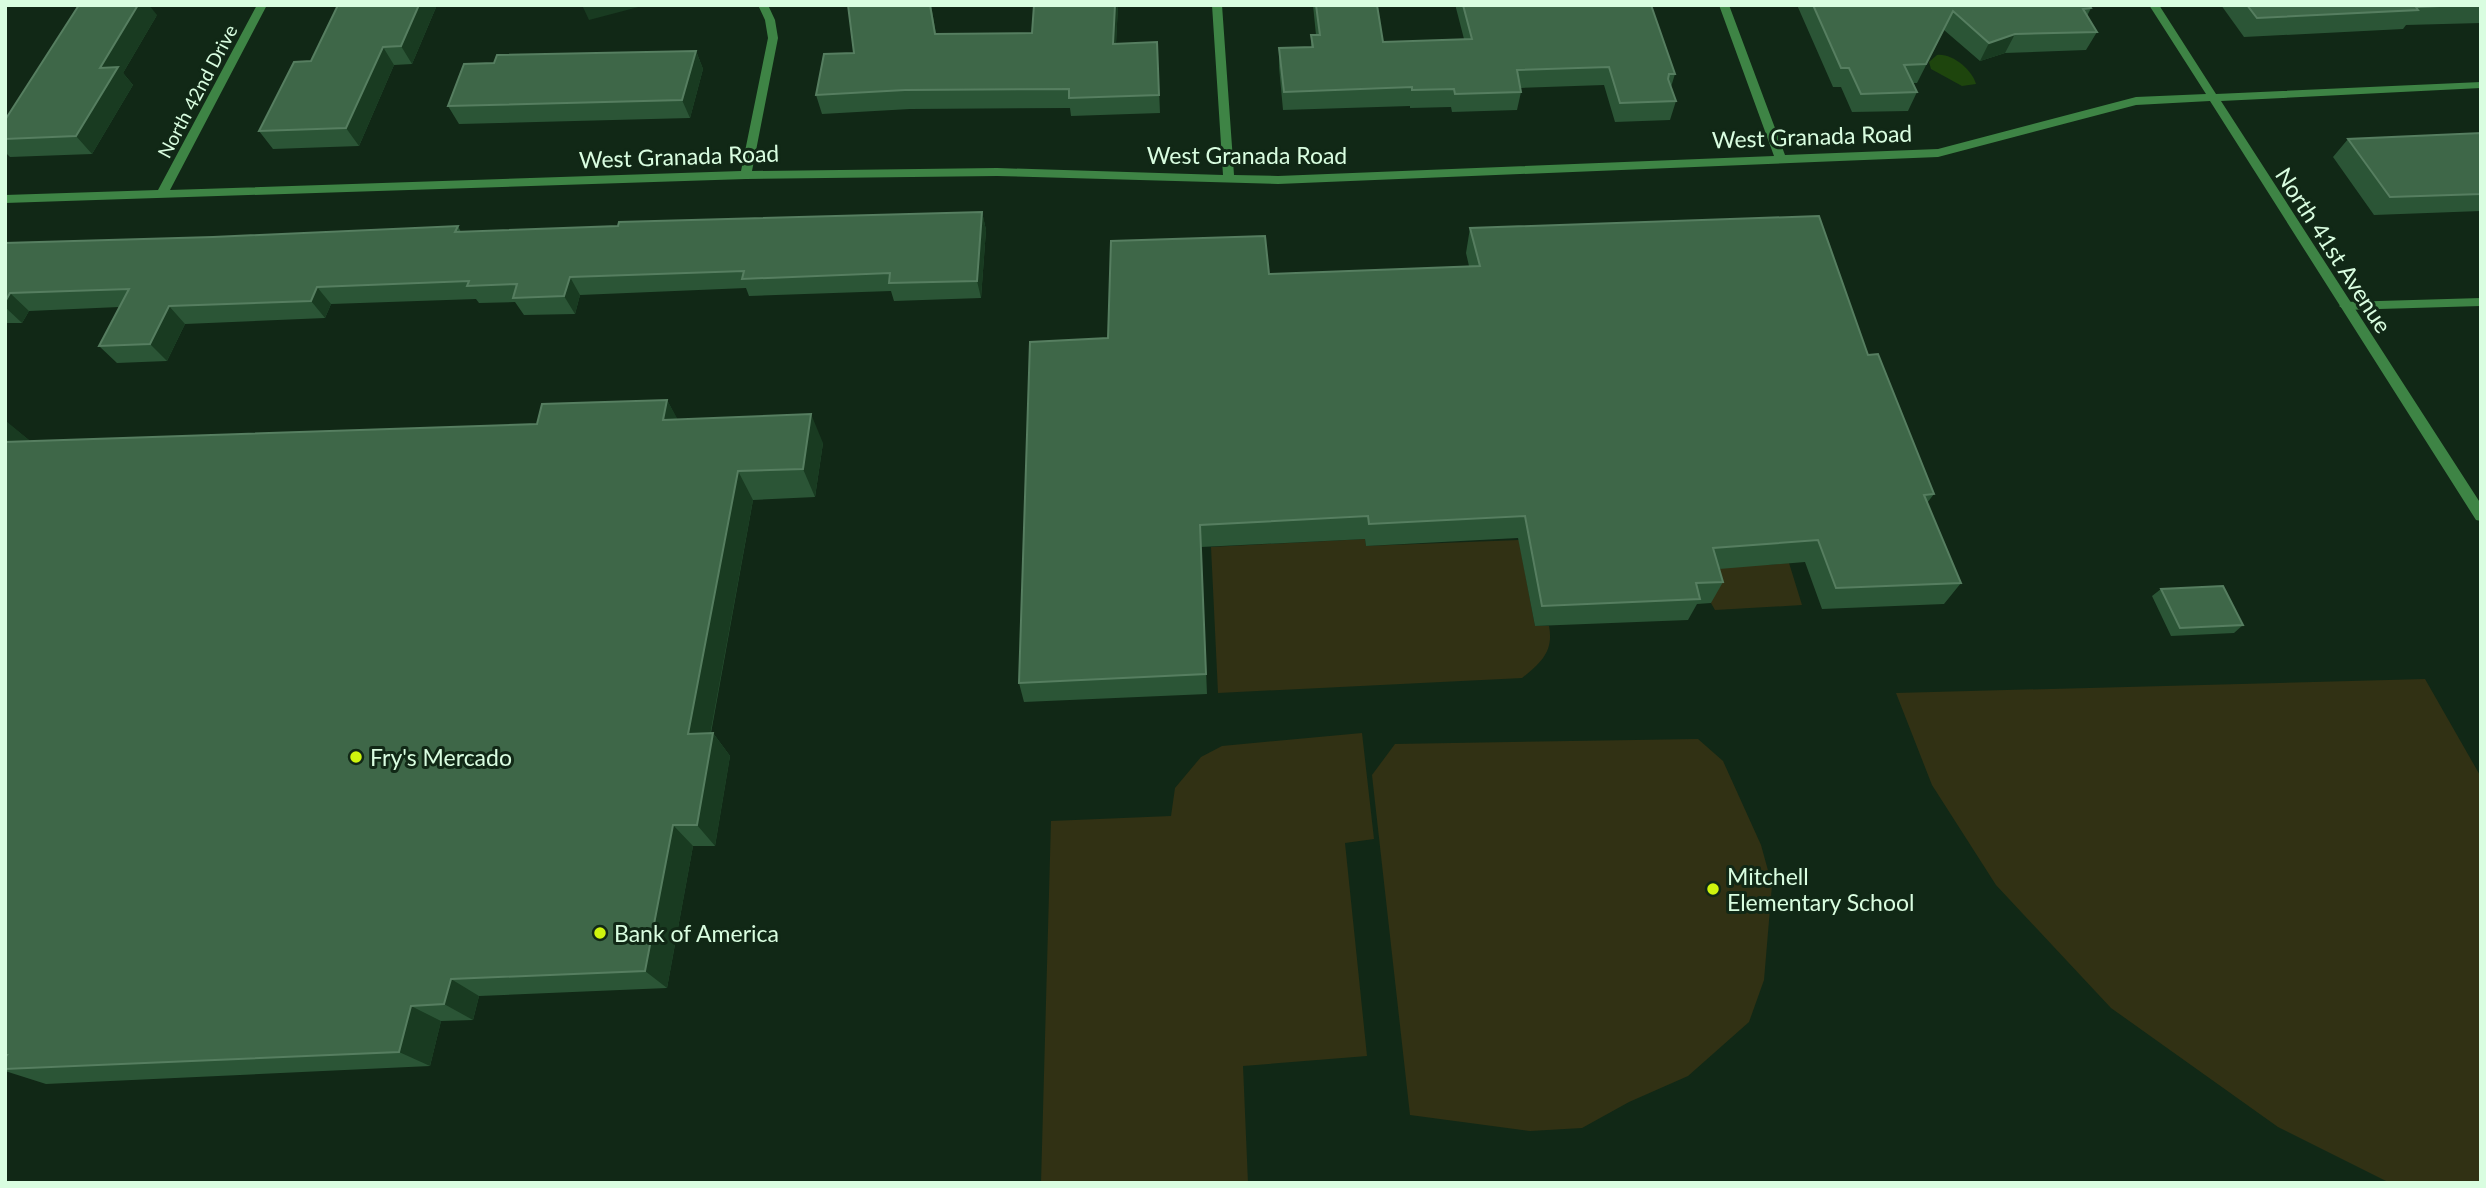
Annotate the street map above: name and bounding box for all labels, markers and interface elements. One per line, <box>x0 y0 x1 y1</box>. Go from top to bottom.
street label: North 42nd Drive <box>152 20 242 162</box>
street label: West Granada Road <box>1711 119 1913 153</box>
street label: West Granada Road <box>578 139 780 173</box>
street label: West Granada Road <box>1147 141 1347 169</box>
street label: North 41st Avenue <box>2270 162 2398 338</box>
place label: Fry's Mercado <box>370 743 512 771</box>
marker: Fry's Mercado <box>348 749 364 765</box>
place label: Mitchell Elementary School <box>1727 862 1914 916</box>
marker: Mitchell Elementary School <box>1705 881 1721 897</box>
place label: Bank of America <box>614 919 779 947</box>
marker: Bank of America <box>592 925 608 941</box>

